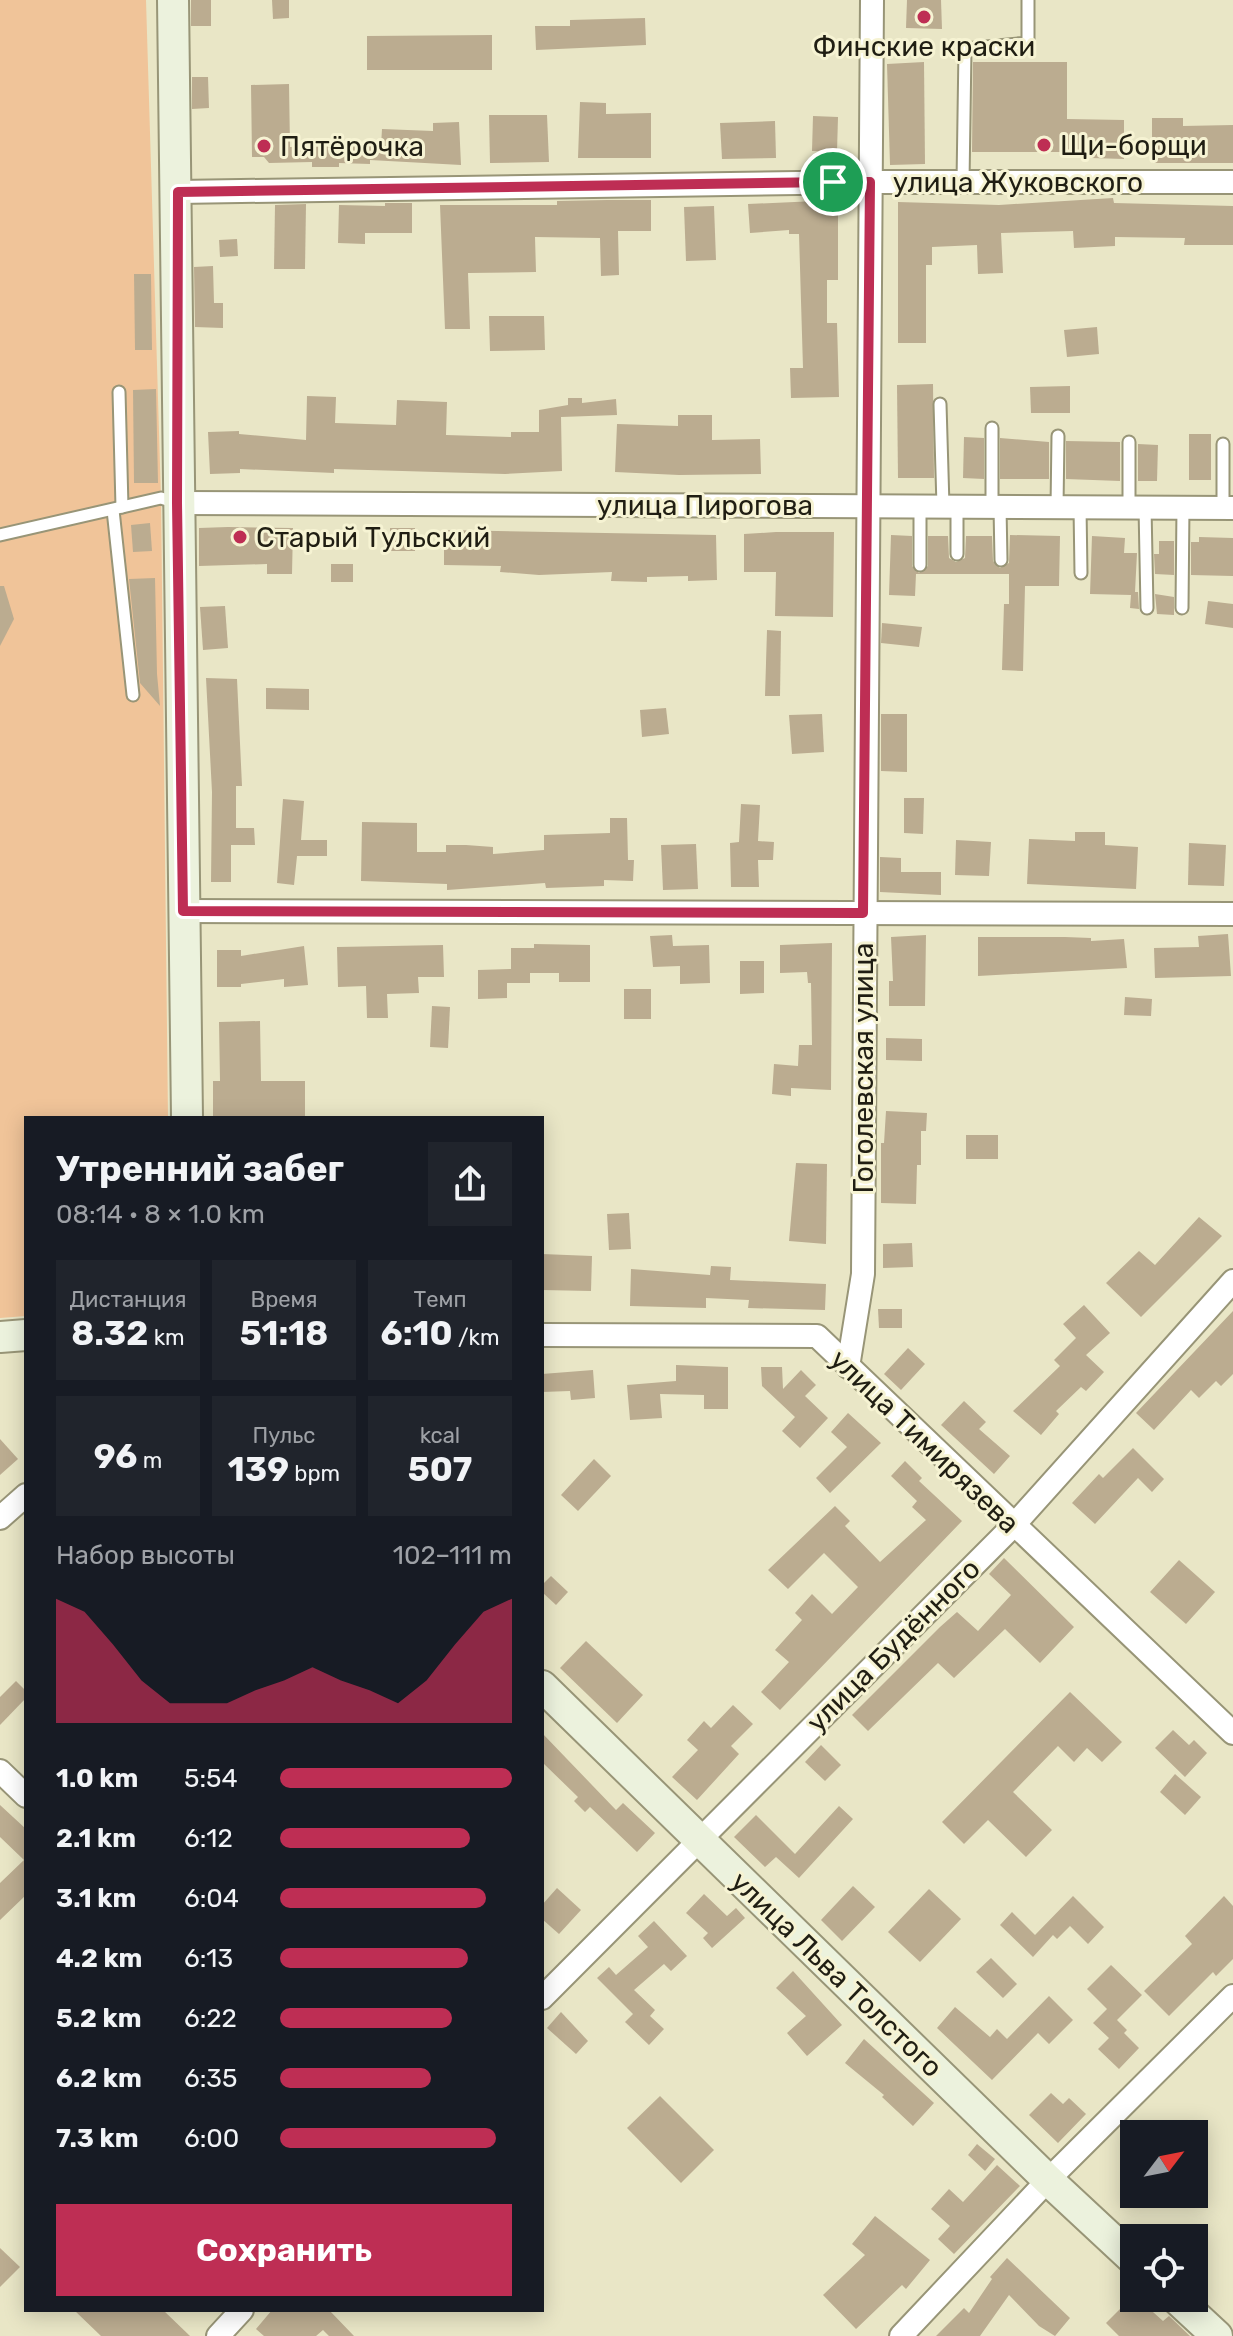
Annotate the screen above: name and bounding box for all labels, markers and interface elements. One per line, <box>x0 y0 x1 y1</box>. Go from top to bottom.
marker: Финские краски <box>915 8 933 26</box>
place label: Финские краски <box>813 30 1035 63</box>
place label: Щи-борщи <box>1060 129 1207 162</box>
place label: Пятёрочка <box>280 130 424 163</box>
marker: Щи-борщи <box>1035 136 1053 154</box>
marker: Пятёрочка <box>255 137 273 155</box>
pin <box>799 148 867 216</box>
icon: arrive <box>811 160 855 204</box>
street label: улица Жуковского <box>893 166 1143 199</box>
street label: улица Пирогова <box>597 489 813 522</box>
place label: Старый Тульский <box>256 521 490 554</box>
marker: Старый Тульский <box>231 528 249 546</box>
street label: Гоголевская улица <box>847 943 880 1194</box>
button: share <box>428 1142 512 1226</box>
text: Утренний забег <box>56 1147 344 1190</box>
text: 08:14 · 8 × 1.0 km <box>56 1199 265 1230</box>
text: Дистанция <box>70 1286 186 1313</box>
text: Время <box>250 1286 318 1313</box>
text: Темп <box>413 1286 467 1313</box>
text: 8.32 <box>71 1313 148 1354</box>
text: 51:18 <box>240 1313 328 1354</box>
text: 6:10 <box>381 1313 453 1354</box>
text: km <box>148 1324 185 1351</box>
text: /km <box>453 1324 500 1351</box>
street label: улица Тимирязева <box>823 1343 1026 1540</box>
text: Пульс <box>252 1422 316 1449</box>
text: kcal <box>420 1422 460 1449</box>
text: 96 <box>94 1436 137 1477</box>
text: m <box>137 1447 162 1474</box>
text: 139 <box>228 1449 289 1490</box>
text: 507 <box>408 1449 472 1490</box>
text: bpm <box>289 1460 340 1487</box>
text: Набор высоты <box>56 1540 235 1571</box>
text: 102–111 m <box>393 1540 512 1571</box>
street label: улица Будённого <box>800 1552 987 1739</box>
text: 1.0 km <box>56 1763 138 1794</box>
text: 5:54 <box>184 1763 238 1794</box>
text: 2.1 km <box>56 1823 136 1854</box>
text: 6:12 <box>184 1823 233 1854</box>
street label: улица Льва Толстого <box>724 1865 949 2084</box>
text: 3.1 km <box>56 1883 136 1914</box>
text: 6:04 <box>184 1883 239 1914</box>
text: 4.2 km <box>56 1943 142 1974</box>
text: 6:13 <box>184 1943 233 1974</box>
text: 5.2 km <box>56 2003 142 2034</box>
text: 6:22 <box>184 2003 237 2034</box>
text: 6.2 km <box>56 2063 142 2094</box>
text: 6:35 <box>184 2063 237 2094</box>
north arrow <box>1120 2120 1208 2208</box>
map controls <box>1120 2120 1208 2312</box>
text: 7.3 km <box>56 2123 139 2154</box>
text: 6:00 <box>184 2123 239 2154</box>
button: Сохранить <box>56 2204 512 2296</box>
button: locate <box>1120 2224 1208 2312</box>

